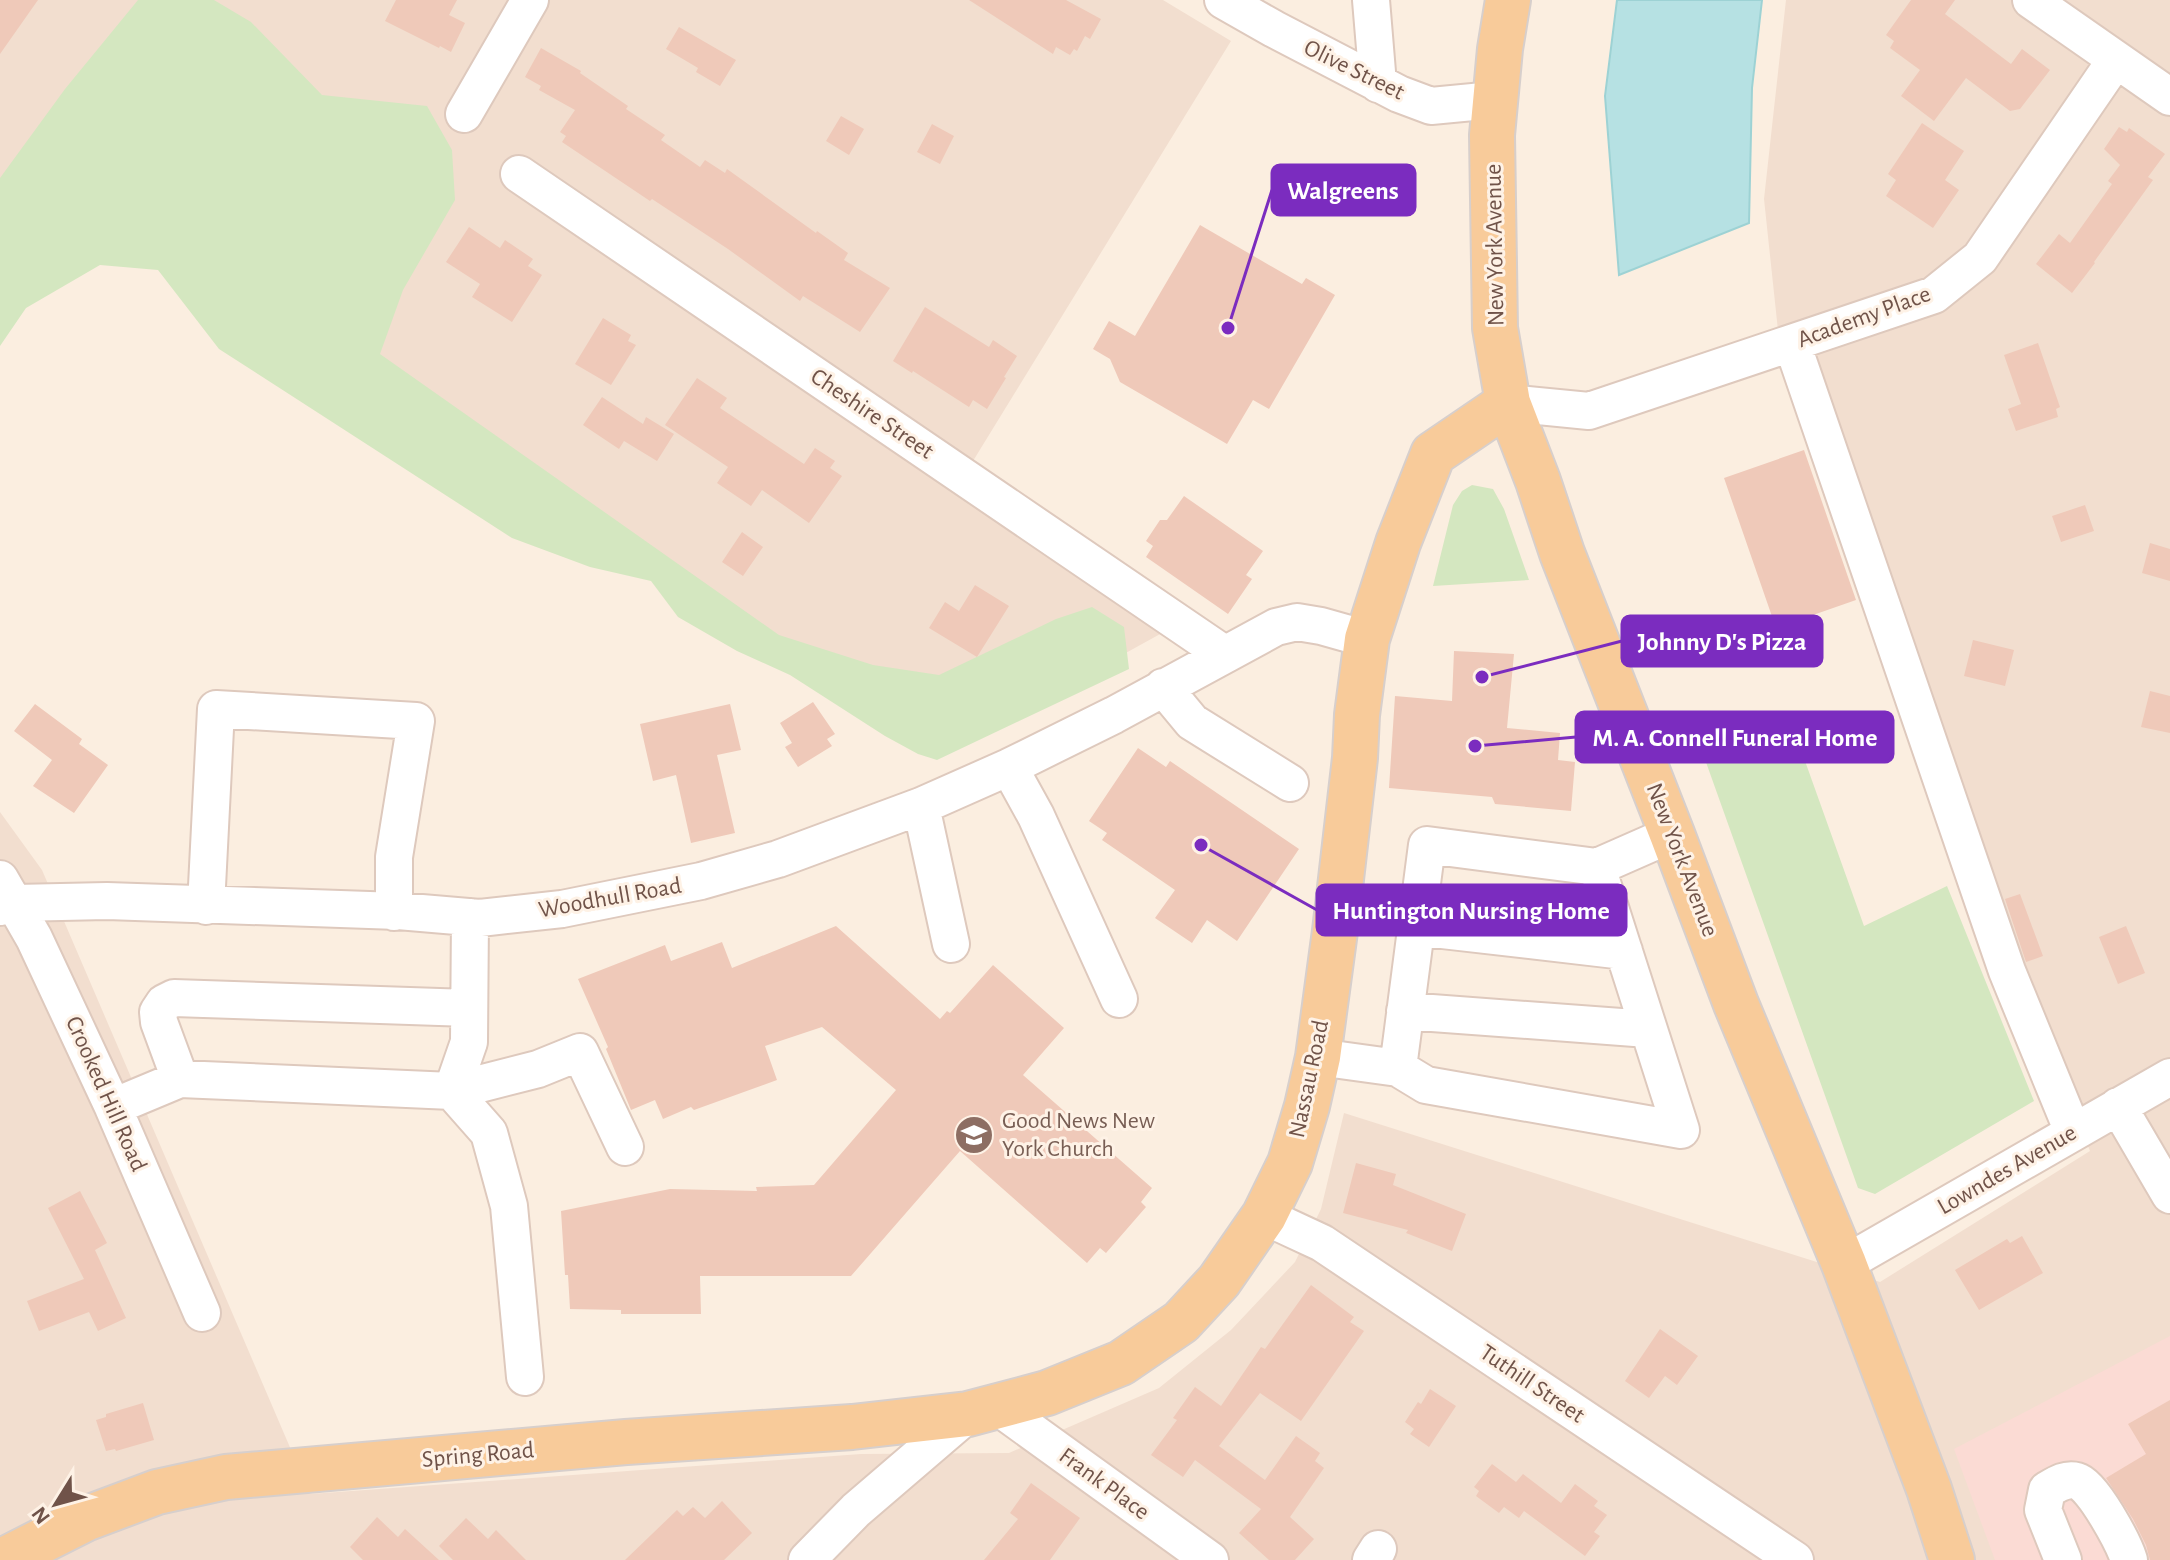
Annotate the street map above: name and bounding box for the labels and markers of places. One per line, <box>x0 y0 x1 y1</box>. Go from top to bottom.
callout: Walgreens <box>1272 165 1415 215</box>
callout: Johnny D's Pizza <box>1622 616 1822 666</box>
callout: M. A. Connell Funeral Home <box>1576 712 1893 762</box>
callout: Huntington Nursing Home <box>1317 885 1626 935</box>
place label: Good News New York Church <box>1002 1109 1155 1161</box>
school or university icon: Good News New York Church <box>953 1114 995 1156</box>

